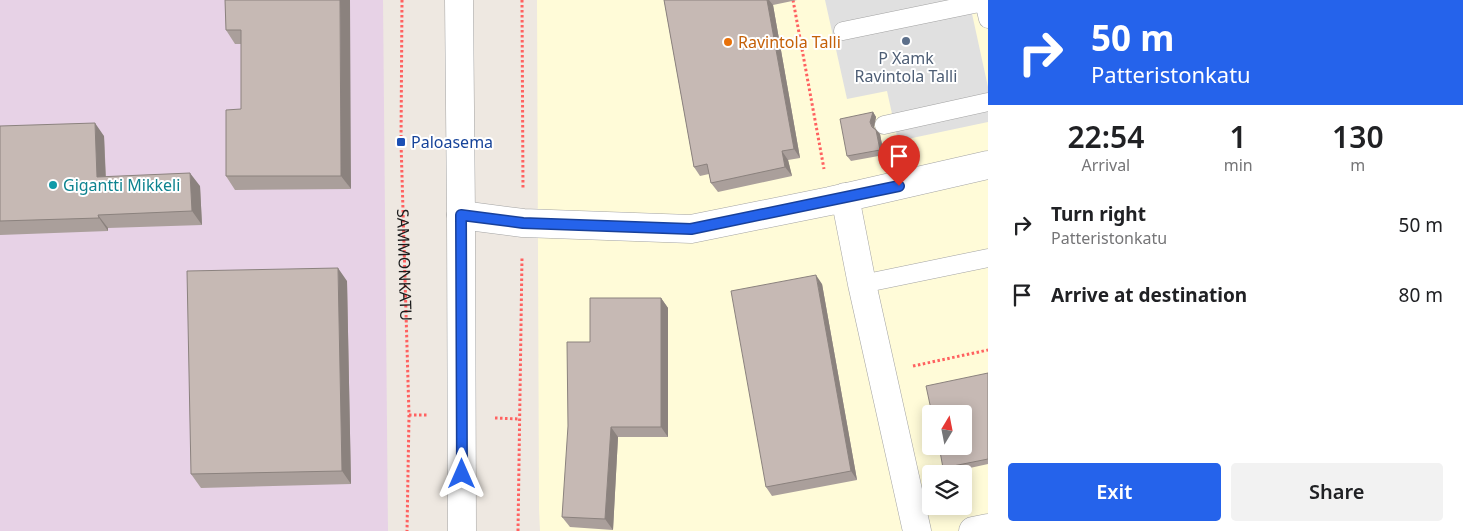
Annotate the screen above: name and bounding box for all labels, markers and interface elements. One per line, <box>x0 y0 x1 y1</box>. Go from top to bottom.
text: 50 m <box>1091 14 1174 61</box>
icon: right <box>1008 20 1073 85</box>
place label: Ravintola Talli <box>738 31 841 53</box>
marker: P Xamk Ravintola Talli <box>900 35 912 47</box>
marker: Ravintola Talli <box>722 36 734 48</box>
place label: P Xamk Ravintola Talli <box>855 47 957 87</box>
text: Patteristonkatu <box>1091 59 1251 89</box>
text: 22:54 <box>1067 116 1144 157</box>
text: 1 <box>1230 116 1247 157</box>
text: 130 <box>1332 116 1384 157</box>
place label: Paloasema <box>411 131 493 153</box>
pin <box>878 135 920 186</box>
marker: Paloasema <box>395 136 407 148</box>
icon: arrive <box>885 142 913 170</box>
text: Arrival <box>1081 154 1130 176</box>
text: min <box>1224 154 1253 176</box>
text: m <box>1350 154 1365 176</box>
place label: Gigantti Mikkeli <box>63 174 180 196</box>
marker: Gigantti Mikkeli <box>47 179 59 191</box>
text: Turn right <box>1051 201 1146 227</box>
street label: SAMMONKATU <box>392 208 417 321</box>
icon: right <box>1008 211 1036 239</box>
text: 50 m <box>1399 212 1443 238</box>
text: Patteristonkatu <box>1051 227 1167 249</box>
icon: arrive <box>1008 281 1036 309</box>
text: Arrive at destination <box>1051 282 1247 308</box>
text: 80 m <box>1399 282 1443 308</box>
north arrow <box>922 405 972 455</box>
map controls <box>922 405 972 515</box>
position arrow <box>435 447 487 499</box>
button: Exit <box>1008 463 1221 521</box>
button: Share <box>1231 463 1443 521</box>
button: layers <box>922 465 972 515</box>

